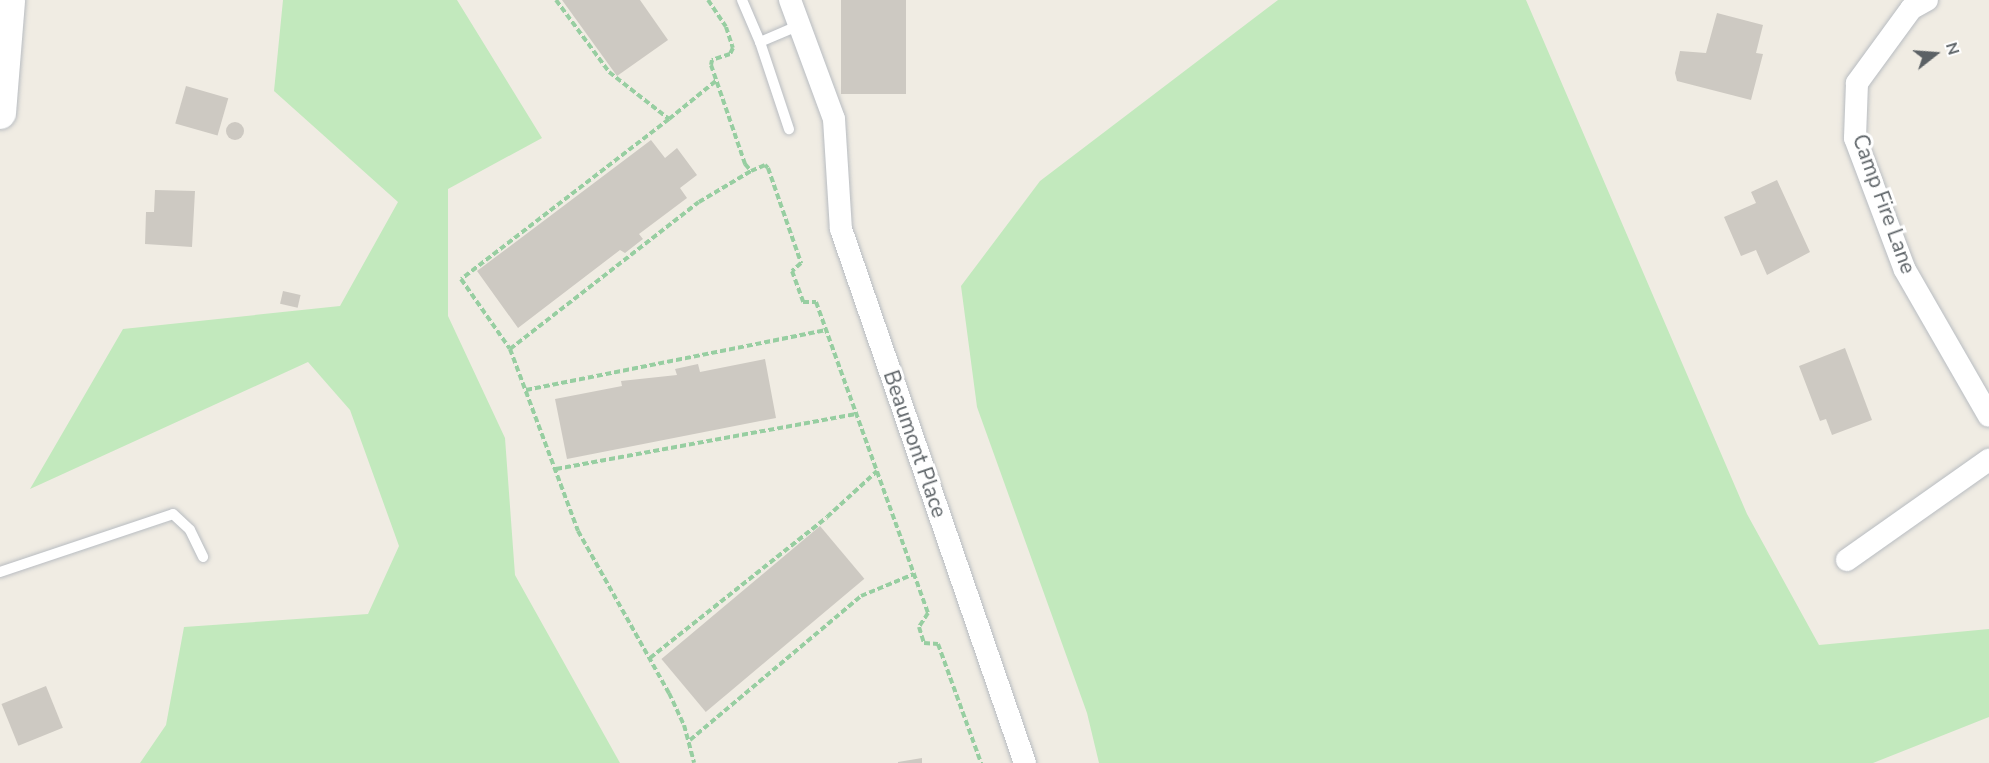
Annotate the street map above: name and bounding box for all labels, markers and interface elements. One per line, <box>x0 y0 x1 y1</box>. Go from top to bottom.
north arrow <box>1905 24 1965 84</box>
text: N <box>1940 40 1964 58</box>
street label: Camp Fire Lane <box>1847 131 1921 277</box>
street label: Beaumont Place <box>878 367 952 521</box>

